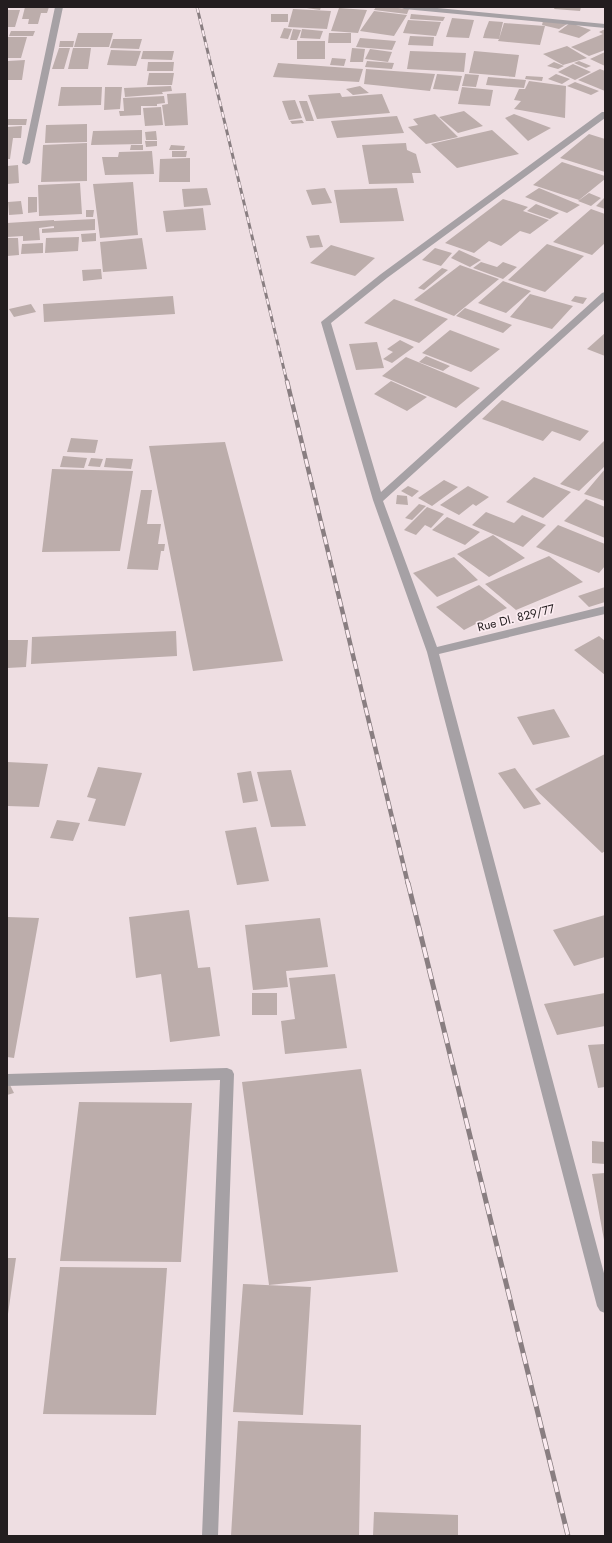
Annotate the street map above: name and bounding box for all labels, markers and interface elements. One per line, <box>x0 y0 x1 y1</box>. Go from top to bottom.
street label: Rue DI. 829/77 <box>475 600 557 636</box>

